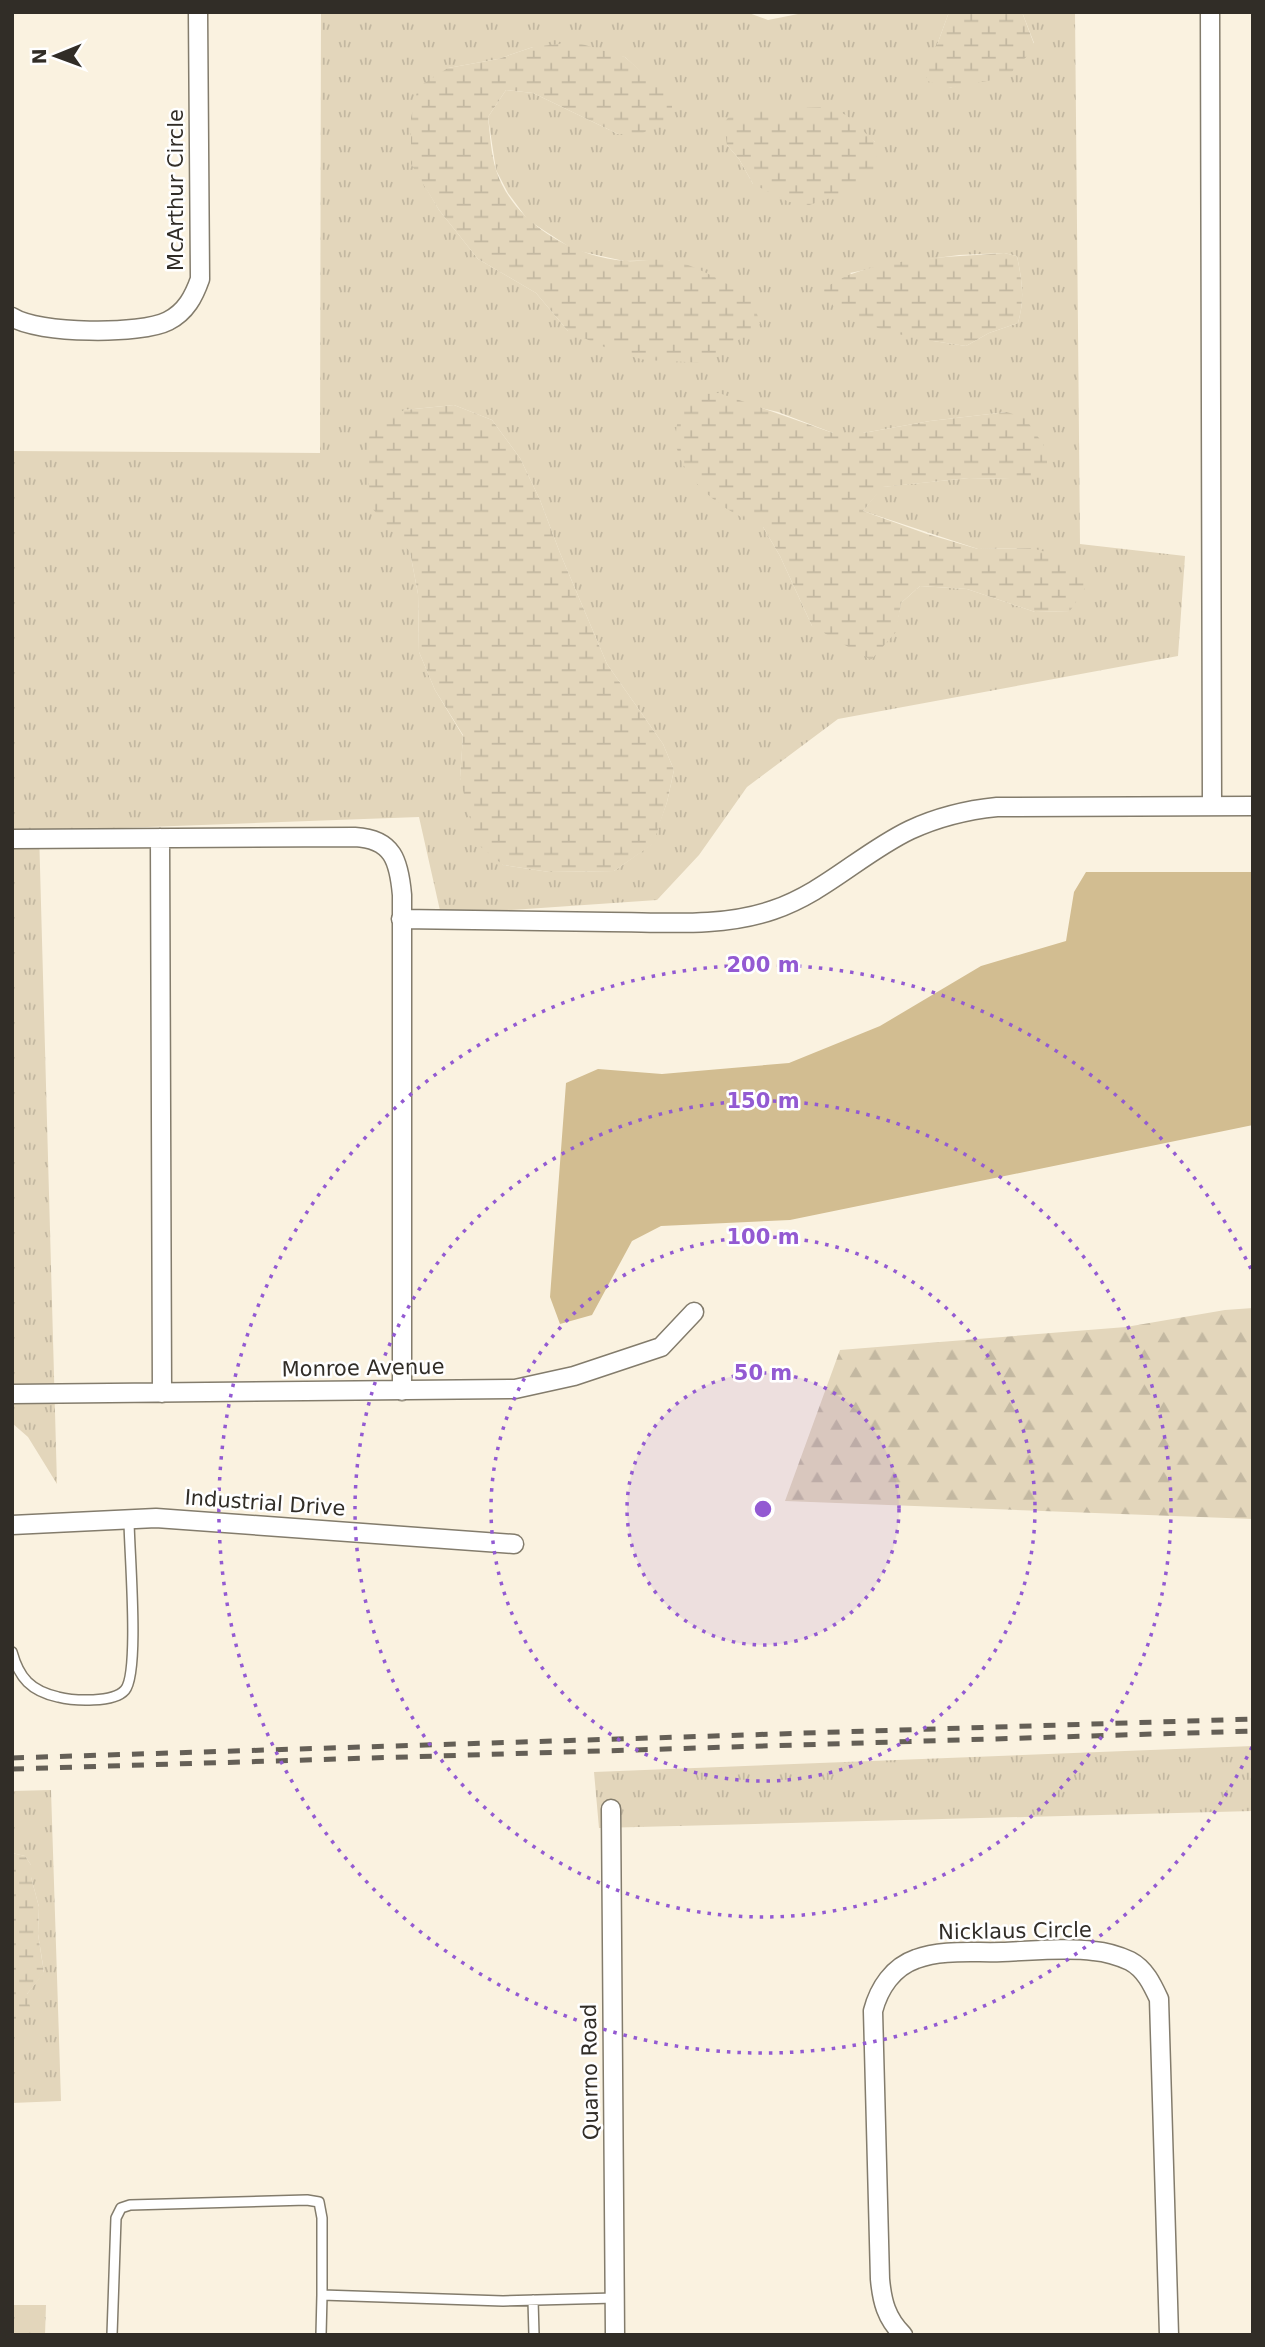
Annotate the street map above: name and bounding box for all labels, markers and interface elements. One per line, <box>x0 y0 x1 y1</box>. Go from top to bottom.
north arrow <box>21 21 91 91</box>
text: N <box>28 48 50 64</box>
street label: McArthur Circle <box>164 109 188 271</box>
text: 200 m <box>726 953 800 977</box>
text: 150 m <box>726 1089 800 1113</box>
text: 100 m <box>726 1225 800 1249</box>
street label: Monroe Avenue <box>281 1355 445 1381</box>
text: 50 m <box>734 1361 792 1385</box>
street label: Industrial Drive <box>184 1485 346 1521</box>
centre of rings <box>751 1497 775 1521</box>
street label: Nicklaus Circle <box>938 1918 1092 1944</box>
street label: Quarno Road <box>577 2004 603 2140</box>

